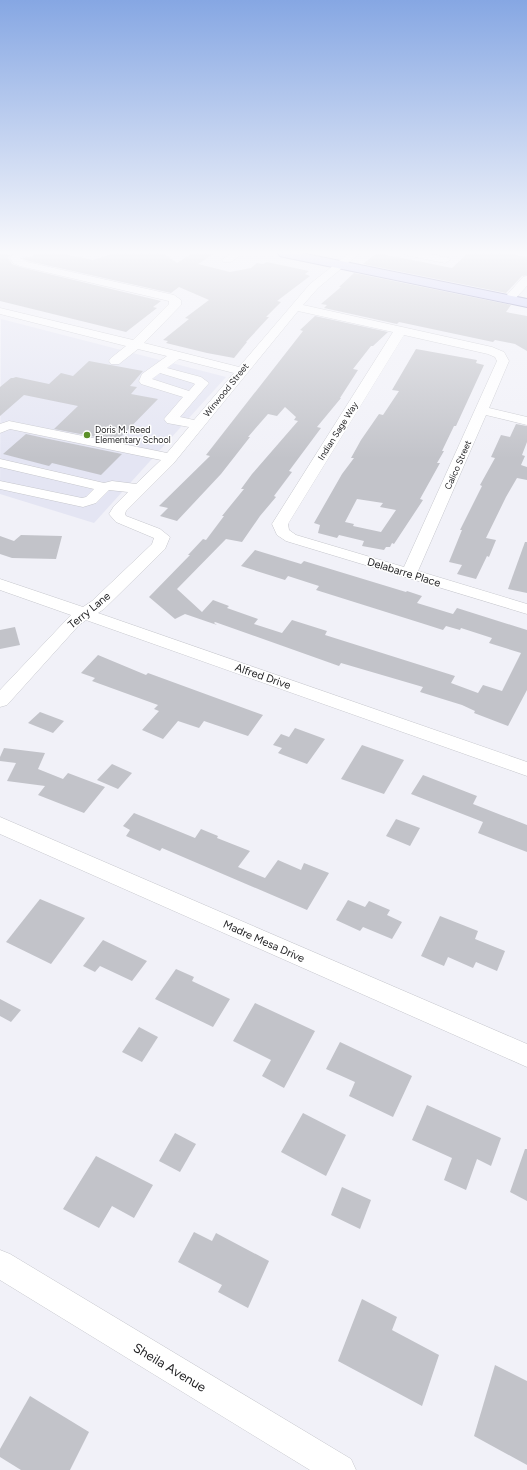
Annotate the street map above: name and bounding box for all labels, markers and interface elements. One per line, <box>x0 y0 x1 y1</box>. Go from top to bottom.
street label: Winwood Street <box>201 360 251 419</box>
street label: Indian Sage Way <box>315 399 360 462</box>
place label: Doris M. Reed Elementary School <box>95 424 171 445</box>
marker: Doris M. Reed Elementary School <box>82 430 92 440</box>
street label: Calico Street <box>442 438 474 491</box>
street label: Delabarre Place <box>366 555 442 590</box>
street label: Terry Lane <box>65 589 113 631</box>
street label: Alfred Drive <box>233 661 292 692</box>
street label: Madre Mesa Drive <box>221 918 307 965</box>
street label: Sheila Avenue <box>131 1340 209 1395</box>

